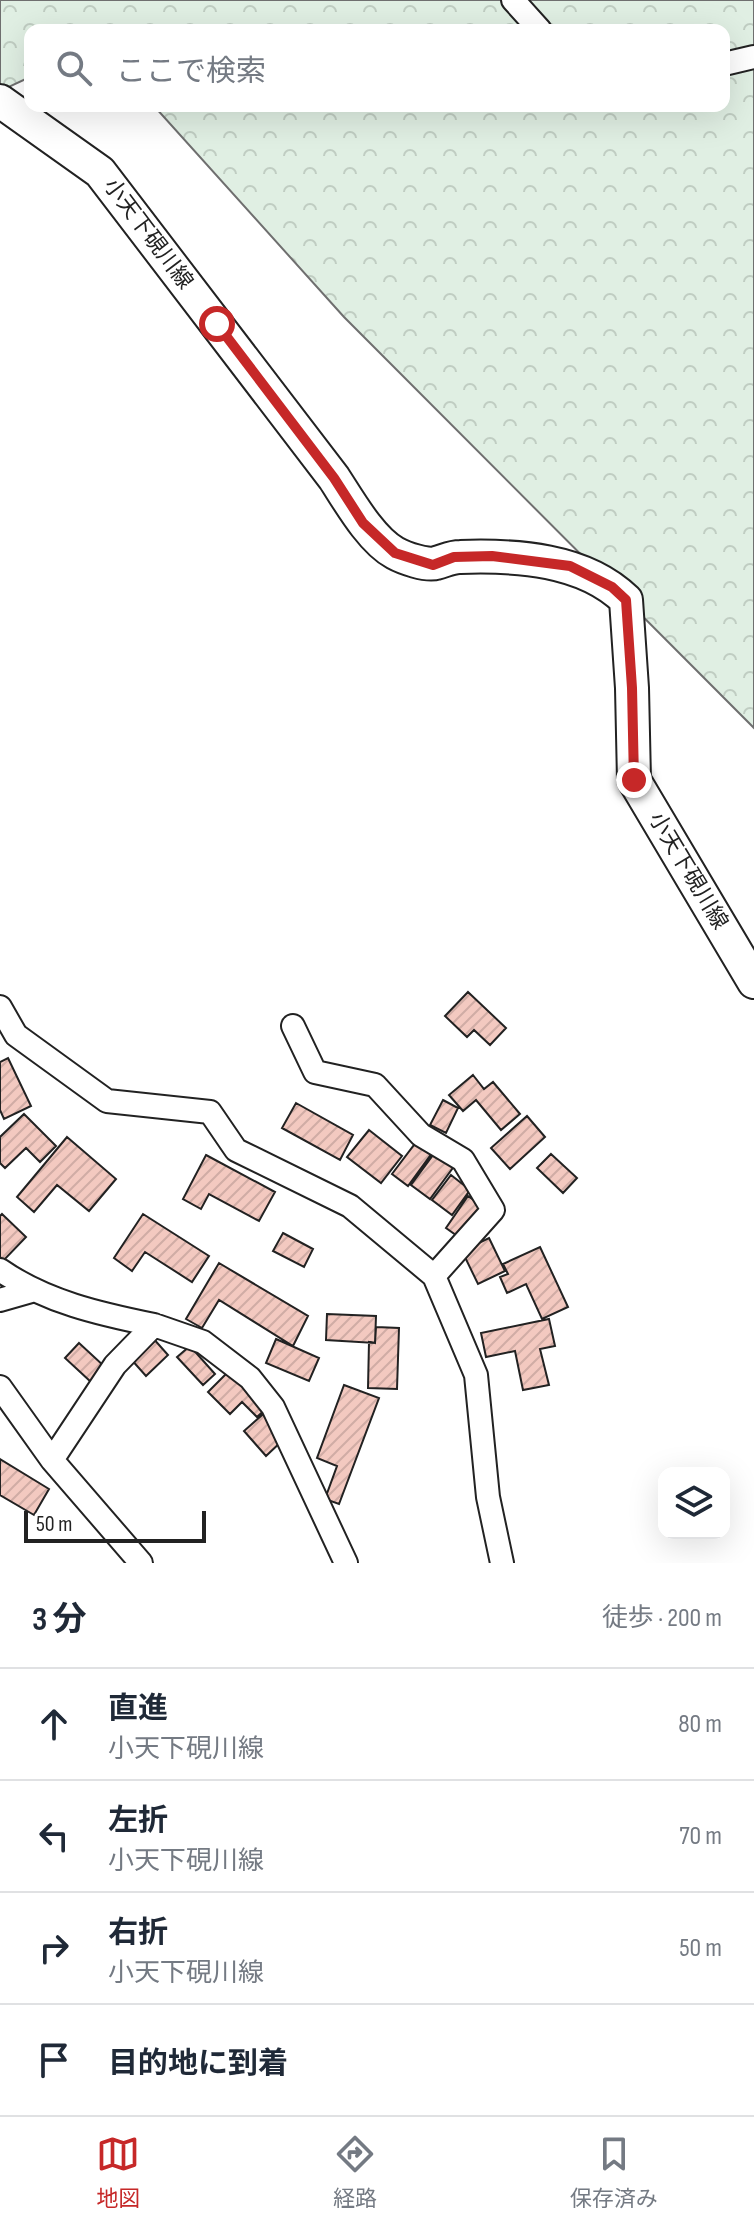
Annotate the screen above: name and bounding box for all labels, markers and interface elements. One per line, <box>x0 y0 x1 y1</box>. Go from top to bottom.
search box <box>24 24 730 112</box>
icon: search <box>52 46 96 90</box>
text: ここで検索 <box>116 54 266 90</box>
street label: 小天下硯川線 <box>97 173 199 295</box>
route start <box>199 306 235 342</box>
route end <box>616 762 652 798</box>
street label: 小天下硯川線 <box>642 807 734 935</box>
map controls <box>658 1467 730 1539</box>
button: layers <box>658 1467 730 1539</box>
scale bar <box>24 1507 206 1543</box>
text: 50 m <box>36 1511 72 1538</box>
text: 3 分 <box>32 1599 87 1640</box>
text: 徒歩 · 200 m <box>602 1603 722 1634</box>
text: 直進 <box>108 1691 168 1727</box>
icon: ahead <box>32 1702 76 1746</box>
text: 80 m <box>678 1709 722 1740</box>
text: 小天下硯川線 <box>108 1734 264 1765</box>
text: 左折 <box>108 1803 168 1839</box>
icon: left <box>32 1814 76 1858</box>
text: 70 m <box>679 1821 722 1852</box>
text: 小天下硯川線 <box>108 1846 264 1877</box>
text: 右折 <box>108 1915 168 1951</box>
icon: right <box>32 1926 76 1970</box>
text: 50 m <box>679 1933 722 1964</box>
text: 小天下硯川線 <box>108 1958 264 1989</box>
icon: arrive <box>32 2038 76 2082</box>
text: 目的地に到着 <box>108 2046 288 2082</box>
tab: 地図 <box>96 2132 140 2213</box>
tab: 経路 <box>333 2132 377 2213</box>
tab: 保存済み <box>570 2132 658 2213</box>

